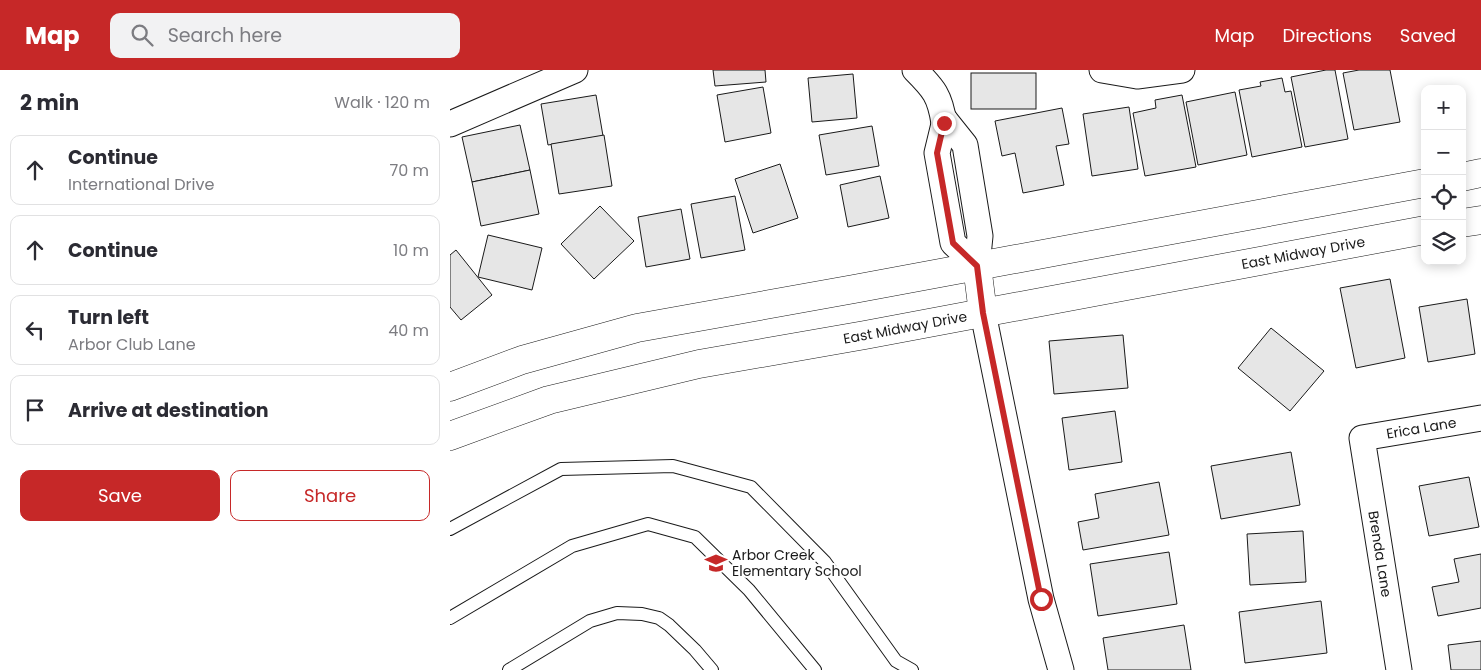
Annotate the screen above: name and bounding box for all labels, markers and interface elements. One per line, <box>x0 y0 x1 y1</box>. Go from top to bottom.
search box <box>110 13 460 58</box>
text: Map <box>25 19 80 52</box>
icon: search <box>128 21 156 49</box>
text: Search here <box>168 22 282 49</box>
text: Map <box>1215 23 1254 48</box>
text: Directions <box>1282 23 1372 48</box>
text: Saved <box>1400 23 1456 48</box>
map controls <box>1421 85 1466 265</box>
button: + <box>1421 85 1466 130</box>
text: 2 min <box>20 88 79 117</box>
text: Walk · 120 m <box>334 91 430 114</box>
route end <box>933 112 956 135</box>
button: − <box>1421 130 1466 175</box>
text: Continue <box>68 144 158 171</box>
icon: ahead <box>21 156 49 184</box>
text: 70 m <box>389 159 429 182</box>
text: International Drive <box>68 173 214 196</box>
button: locate <box>1421 175 1466 220</box>
button: layers <box>1421 220 1466 265</box>
street label: East Midway Drive <box>1240 231 1367 274</box>
icon: ahead <box>21 236 49 264</box>
text: Continue <box>68 237 158 264</box>
text: 10 m <box>393 239 429 262</box>
text: Turn left <box>68 304 149 331</box>
street label: East Midway Drive <box>842 306 969 349</box>
icon: left <box>21 316 49 344</box>
text: 40 m <box>388 319 429 342</box>
text: Arbor Club Lane <box>68 333 196 356</box>
icon: arrive <box>21 396 49 424</box>
text: Arrive at destination <box>68 397 269 424</box>
street label: Erica Lane <box>1385 412 1458 444</box>
button: Save <box>20 470 220 521</box>
button: Share <box>230 470 430 521</box>
street label: Brenda Lane <box>1363 509 1397 599</box>
place label: Arbor Creek Elementary School <box>732 545 862 581</box>
school or university icon: Arbor Creek Elementary School <box>703 550 729 576</box>
route start <box>1030 588 1053 611</box>

